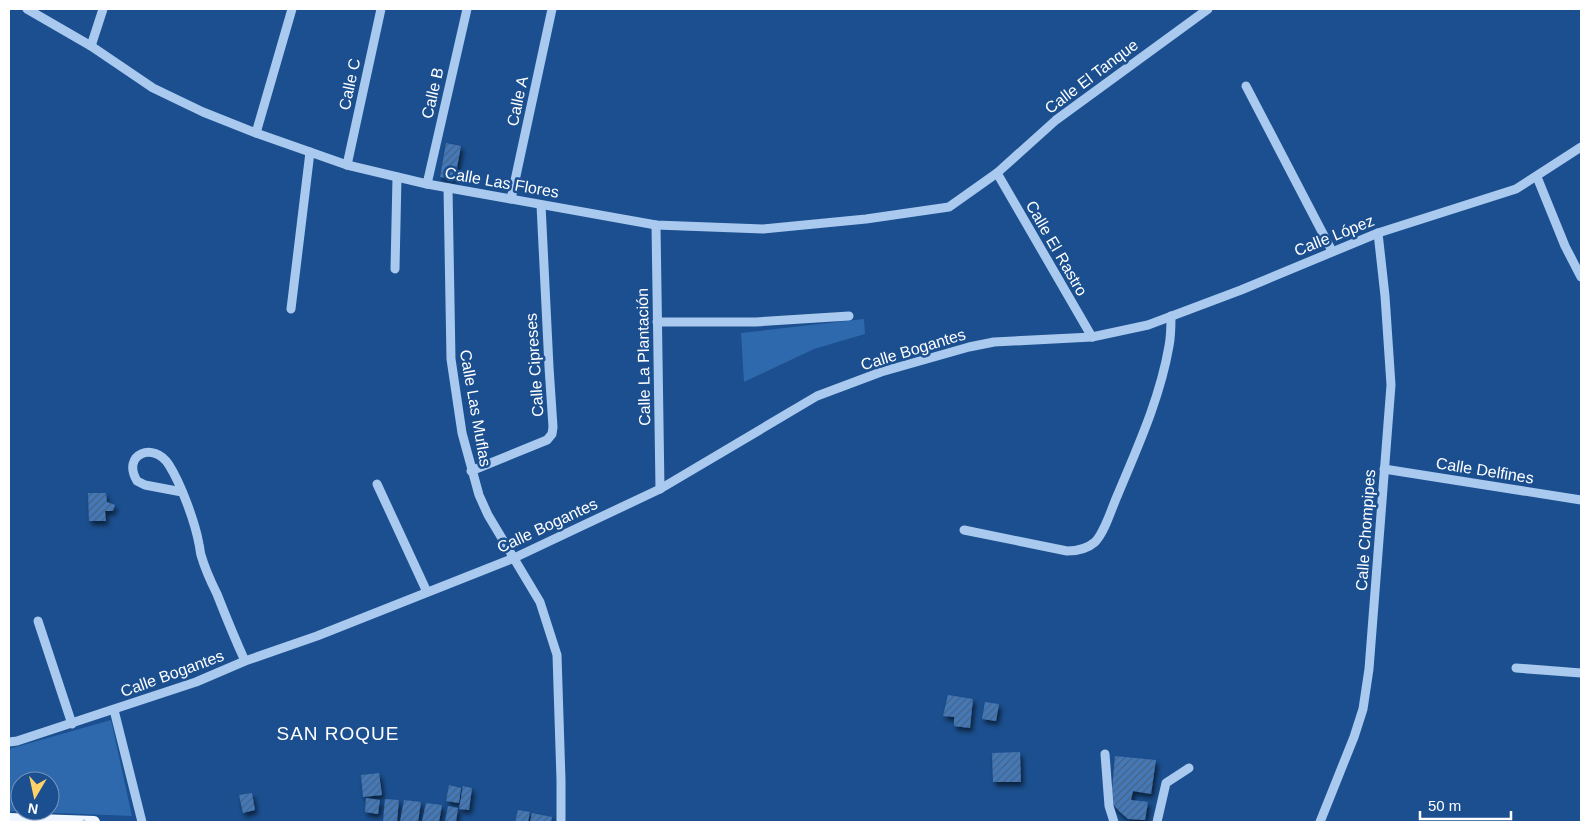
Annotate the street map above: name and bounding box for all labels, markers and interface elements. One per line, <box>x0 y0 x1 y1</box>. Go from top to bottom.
street label: Calle El Tanque <box>1042 36 1141 117</box>
street label: Calle C <box>336 57 363 112</box>
street label: Calle B <box>418 66 447 120</box>
street label: Calle A <box>504 74 531 128</box>
street label: Calle Las Flores <box>444 164 560 201</box>
street label: Calle El Rastro <box>1023 198 1091 299</box>
street label: Calle López <box>1292 212 1377 259</box>
street label: Calle La Plantación <box>634 288 653 426</box>
street label: Calle Cipreses <box>522 312 547 417</box>
street label: Calle Bogantes <box>859 325 968 373</box>
street label: Calle Las Muflas <box>457 348 494 468</box>
street label: Calle Delfines <box>1435 454 1535 487</box>
street label: Calle Chompipes <box>1353 469 1378 591</box>
street label: Calle Bogantes <box>494 495 600 556</box>
street label: Calle Bogantes <box>118 647 226 700</box>
district label: SAN ROQUE <box>276 723 400 744</box>
north arrow <box>10 771 60 821</box>
scale bar <box>1420 788 1511 820</box>
text: 50 m <box>1428 797 1461 814</box>
text: N <box>27 800 39 818</box>

